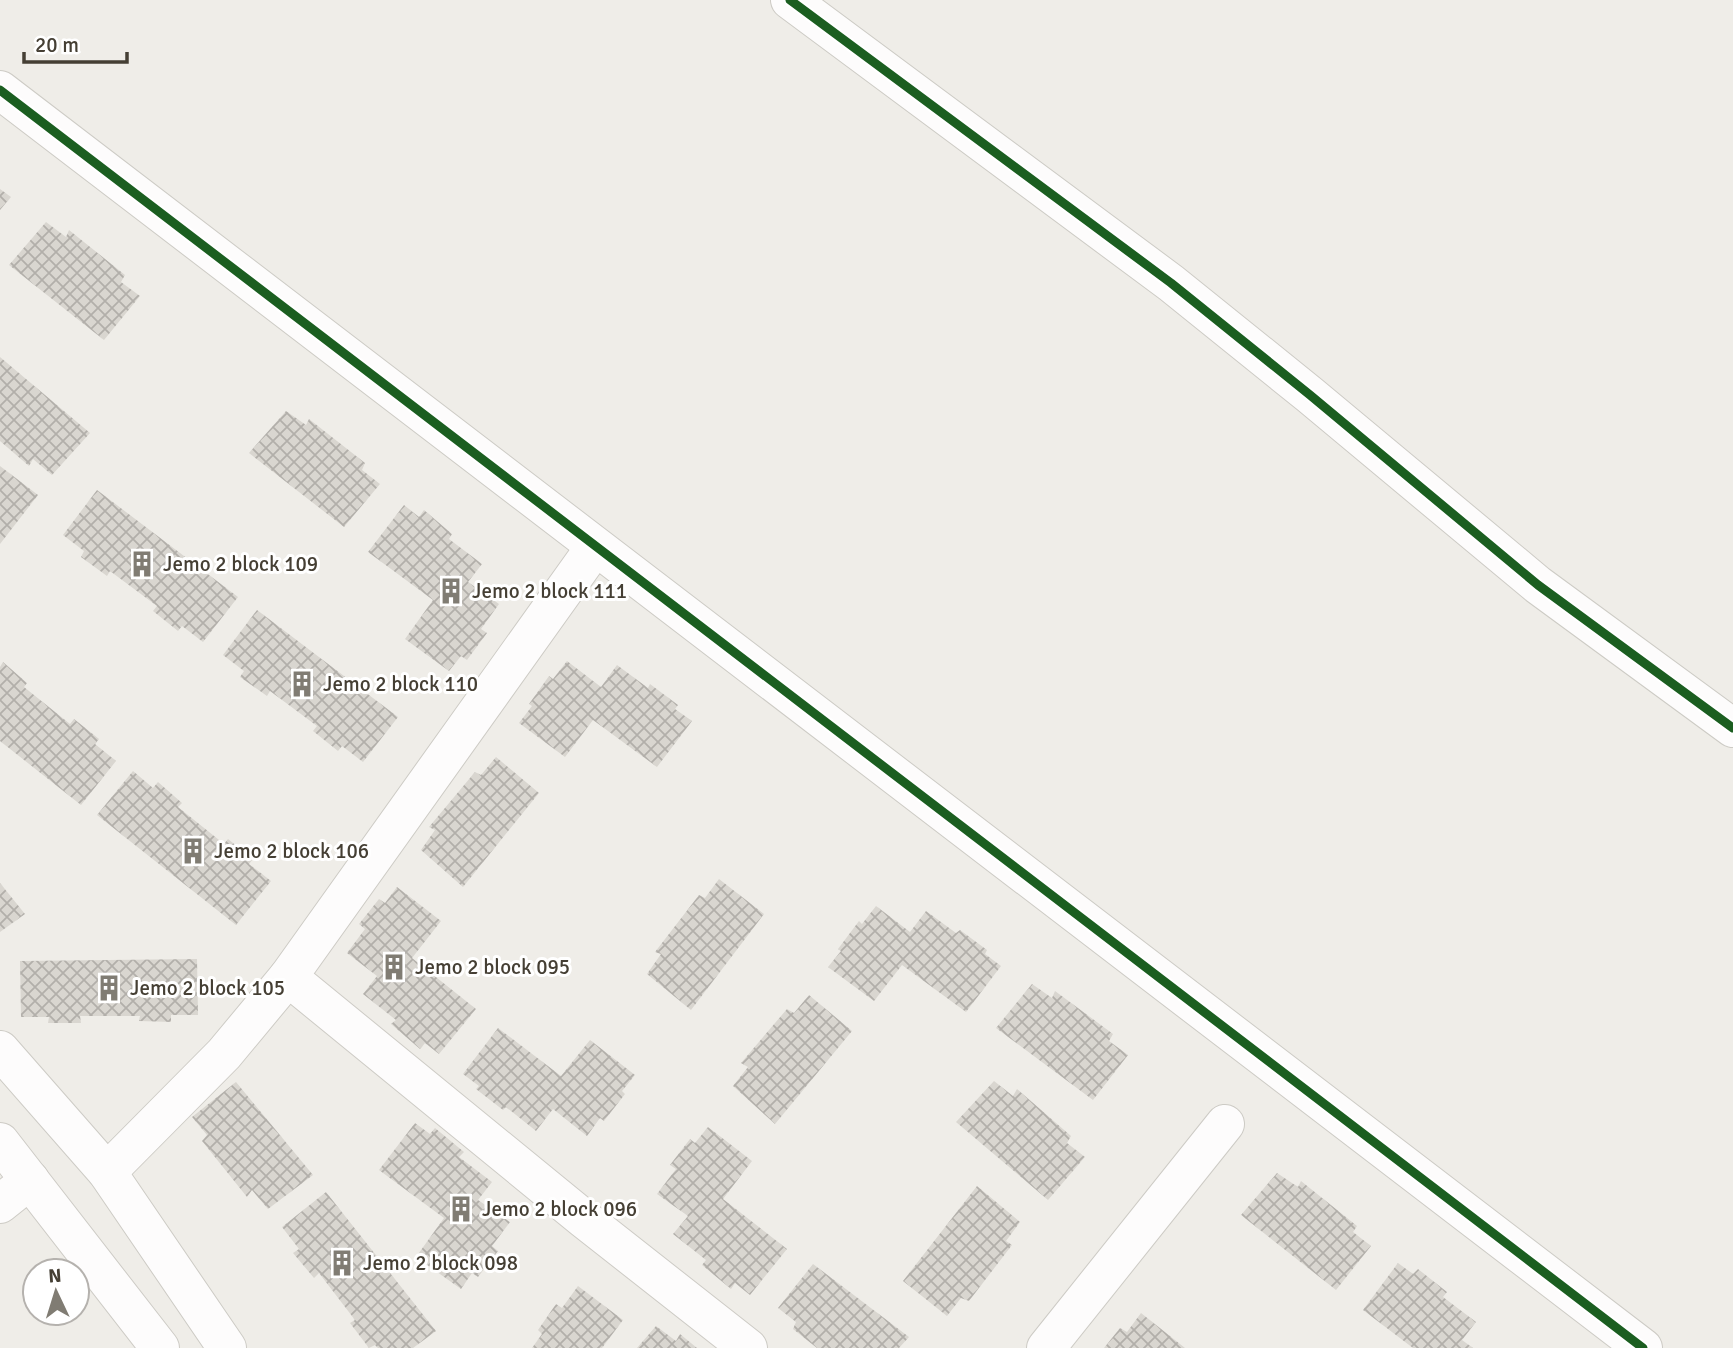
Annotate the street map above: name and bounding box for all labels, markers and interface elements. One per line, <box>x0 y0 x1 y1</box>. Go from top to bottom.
scale bar <box>24 21 128 65</box>
text: 20 m <box>35 32 79 58</box>
building icon: Jemo 2 block 109 <box>127 549 157 579</box>
place label: Jemo 2 block 109 <box>163 551 318 577</box>
building icon: Jemo 2 block 111 <box>436 576 466 606</box>
place label: Jemo 2 block 111 <box>472 578 627 604</box>
building icon: Jemo 2 block 110 <box>287 669 317 699</box>
place label: Jemo 2 block 110 <box>323 671 478 697</box>
building icon: Jemo 2 block 106 <box>178 836 208 866</box>
place label: Jemo 2 block 106 <box>214 838 369 864</box>
building icon: Jemo 2 block 095 <box>379 952 409 982</box>
place label: Jemo 2 block 095 <box>415 954 570 980</box>
building icon: Jemo 2 block 105 <box>94 973 124 1003</box>
place label: Jemo 2 block 105 <box>130 975 285 1001</box>
building icon: Jemo 2 block 096 <box>446 1194 476 1224</box>
place label: Jemo 2 block 096 <box>482 1196 637 1222</box>
building icon: Jemo 2 block 098 <box>327 1248 357 1278</box>
place label: Jemo 2 block 098 <box>363 1250 518 1276</box>
north arrow <box>21 1257 91 1327</box>
text: N <box>47 1264 62 1288</box>

